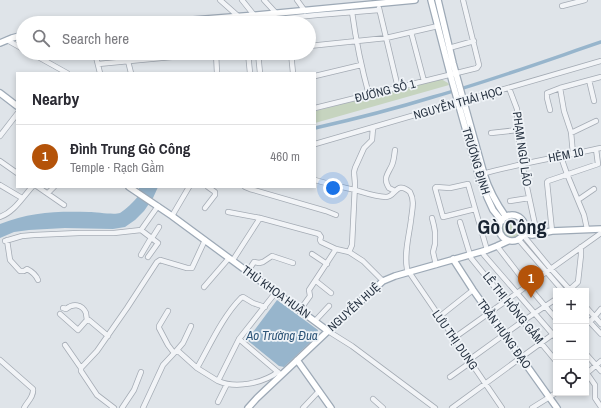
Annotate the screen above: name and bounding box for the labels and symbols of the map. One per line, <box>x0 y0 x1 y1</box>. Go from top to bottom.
street label: ĐƯỜNG SỐ 1 <box>353 74 417 106</box>
street label: NGUYỄN THÁI HỌC <box>411 82 504 123</box>
street label: PHẠM NGŨ LÃO <box>509 111 535 188</box>
street label: TRƯƠNG ĐỊNH <box>458 125 494 197</box>
street label: HẺM 10 <box>547 144 585 166</box>
your location <box>323 178 343 198</box>
district label: Gò Công <box>477 213 547 240</box>
street label: THỦ KHOA HUÂN <box>239 262 313 322</box>
pin: 1 <box>518 265 544 298</box>
street label: LÊ THỊ HỒNG GẤM <box>479 268 548 347</box>
street label: NGUYỄN HUỆ <box>324 278 384 335</box>
street label: TRẦN HƯNG ĐẠO <box>473 295 536 372</box>
street label: LƯU THỊ DUNG <box>428 307 482 373</box>
water label: Ao Trường Đua <box>245 327 318 344</box>

